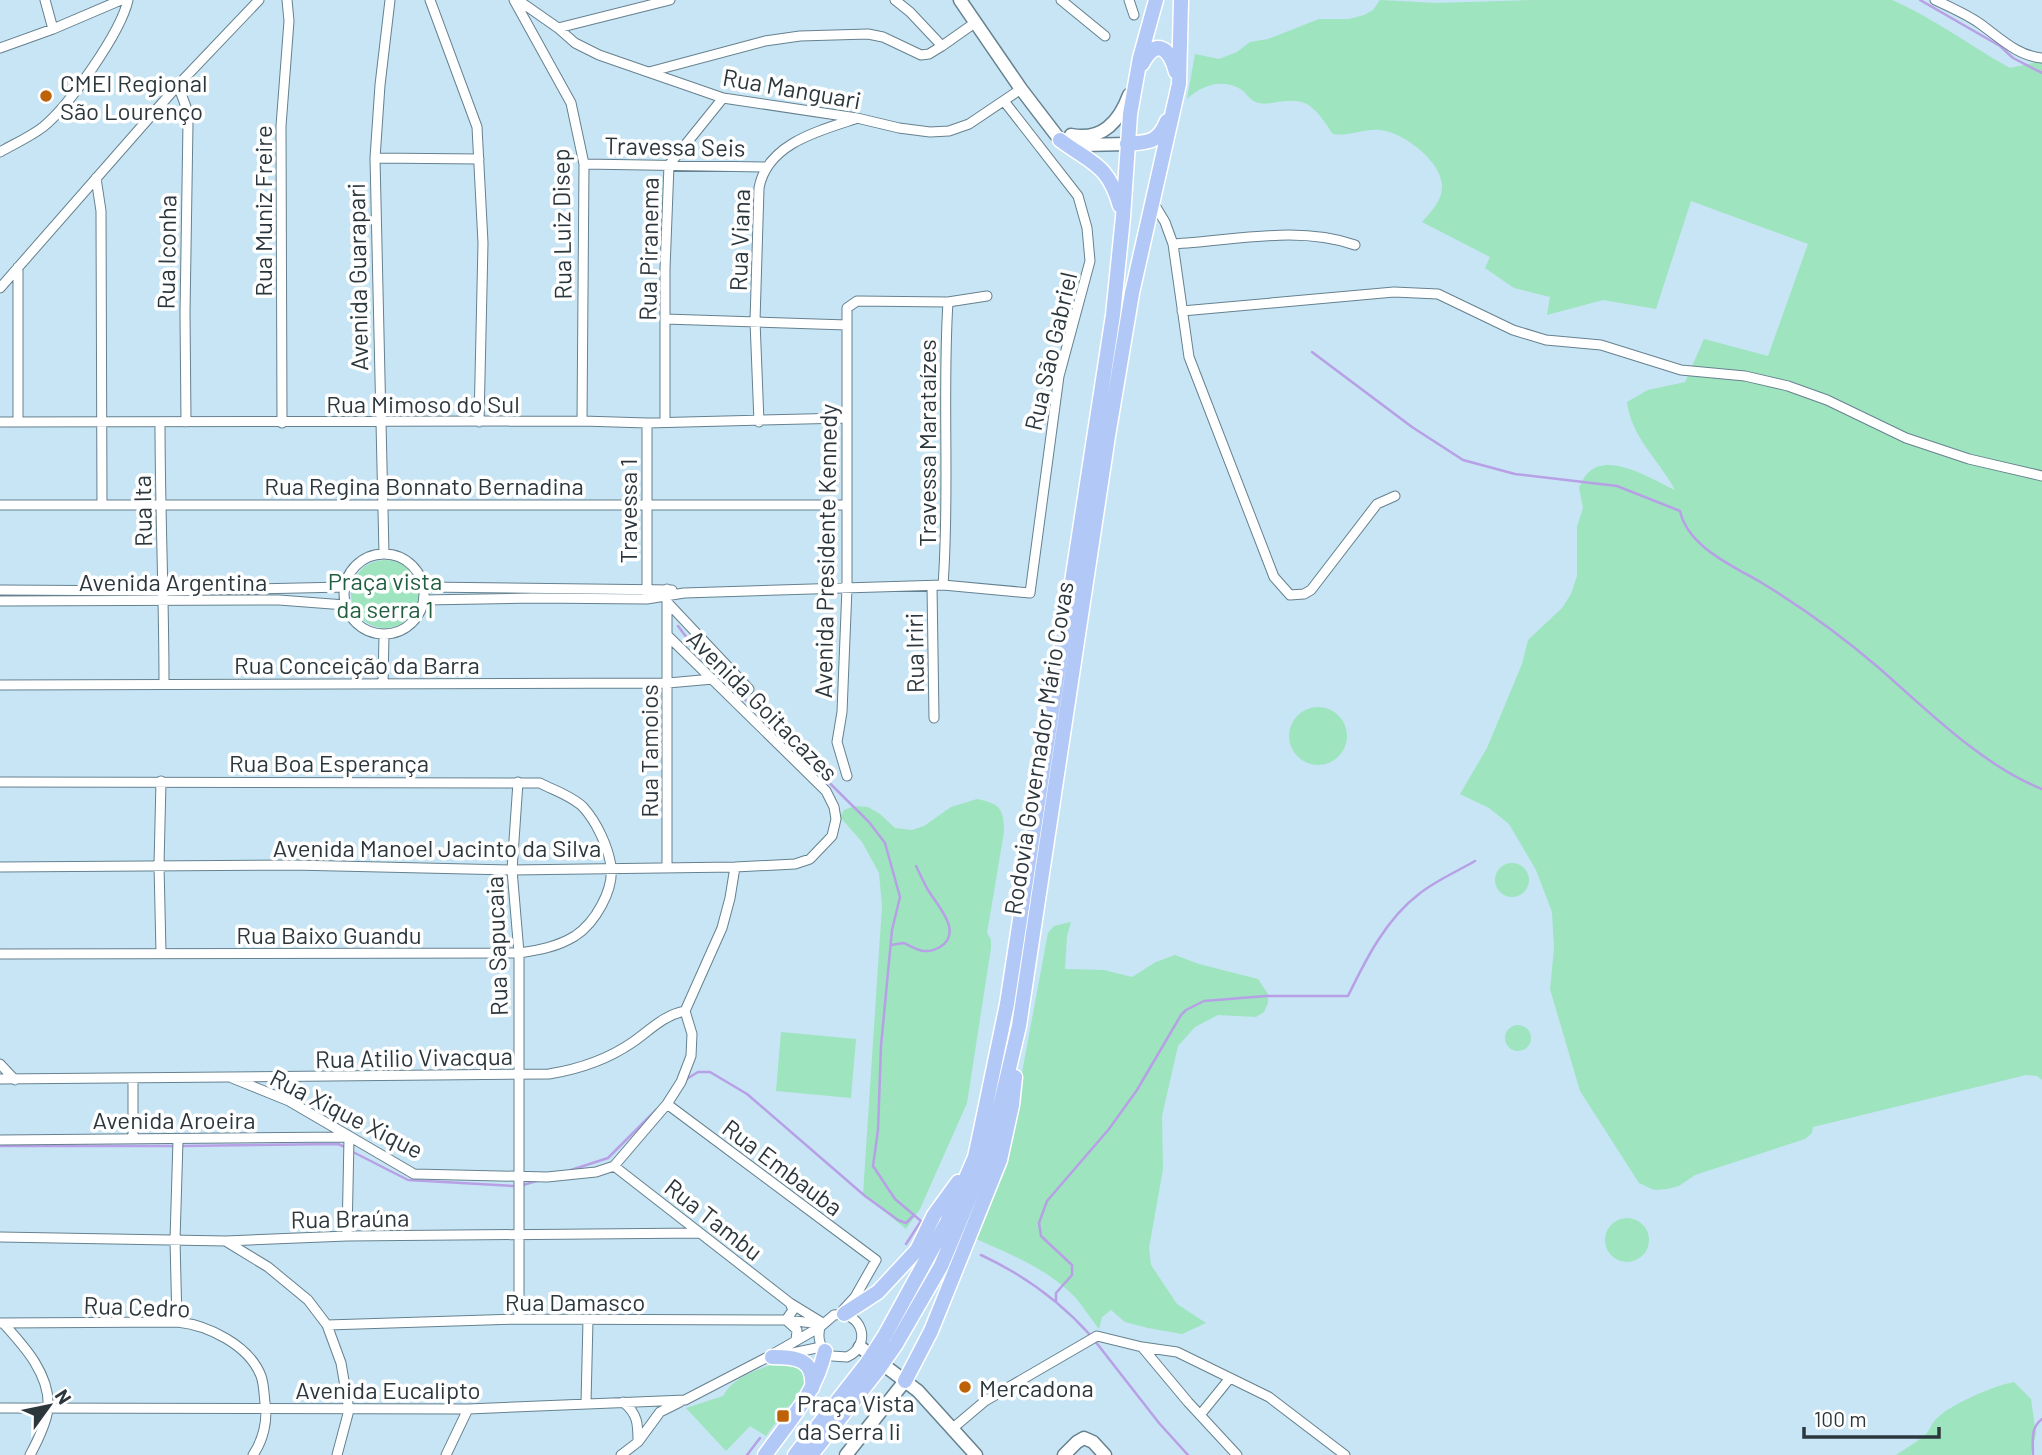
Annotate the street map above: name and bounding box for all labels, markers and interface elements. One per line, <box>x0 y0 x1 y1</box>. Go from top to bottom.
street label: Rua Manguari <box>721 62 863 114</box>
place label: CMEI Regional São Lourenço <box>60 68 207 125</box>
marker: CMEI Regional São Lourenço <box>38 88 54 104</box>
street label: Rua Muniz Freire <box>248 125 277 297</box>
street label: Travessa Seis <box>604 130 746 162</box>
street label: Rua Luiz Disep <box>545 148 577 300</box>
street label: Rua Piranema <box>632 177 664 321</box>
street label: Avenida Guarapari <box>341 183 373 371</box>
street label: Rua Viana <box>723 188 755 292</box>
street label: Rua Iconha <box>151 195 181 309</box>
street label: Rua São Gabriel <box>1018 269 1082 433</box>
street label: Travessa Marataízes <box>912 339 941 547</box>
street label: Rua Mimoso do Sul <box>326 389 520 418</box>
street label: Avenida Presidente Kennedy <box>808 404 842 698</box>
street label: Travessa 1 <box>613 459 642 563</box>
street label: Rua Regina Bonnato Bernadina <box>264 471 584 500</box>
street label: Rua Ita <box>127 475 157 547</box>
park label: Praça vista da serra 1 <box>328 566 442 623</box>
street label: Avenida Argentina <box>79 567 267 596</box>
street label: Rodovia Governador Mário Covas <box>997 579 1079 917</box>
street label: Rua Iriri <box>899 612 929 694</box>
street label: Avenida Goitacazes <box>682 624 844 786</box>
street label: Rua Conceição da Barra <box>234 650 480 679</box>
street label: Rua Tamoios <box>634 684 663 818</box>
street label: Rua Boa Esperança <box>229 748 429 777</box>
street label: Avenida Manoel Jacinto da Silva <box>273 833 601 862</box>
street label: Rua Sapucaia <box>479 875 513 1017</box>
street label: Rua Baixo Guandu <box>236 920 422 949</box>
street label: Rua Atilio Vivacqua <box>315 1041 513 1073</box>
street label: Rua Xique Xique <box>266 1062 428 1164</box>
street label: Avenida Aroeira <box>92 1105 256 1134</box>
street label: Rua Embauba <box>717 1113 849 1221</box>
street label: Rua Tambu <box>659 1172 769 1266</box>
street label: Rua Braúna <box>290 1202 410 1234</box>
street label: Rua Damasco <box>505 1287 645 1316</box>
street label: Rua Cedro <box>83 1290 191 1322</box>
north arrow <box>14 1371 84 1441</box>
place label: Mercadona <box>979 1373 1094 1402</box>
street label: Avenida Eucalipto <box>295 1375 481 1404</box>
marker: Mercadona <box>957 1379 973 1395</box>
text: N <box>51 1385 77 1408</box>
place label: Praça Vista da Serra Ii <box>797 1388 914 1445</box>
scale bar <box>1804 1396 1939 1440</box>
text: 100 m <box>1814 1406 1867 1431</box>
marker: Praça Vista da Serra Ii <box>775 1408 791 1424</box>

